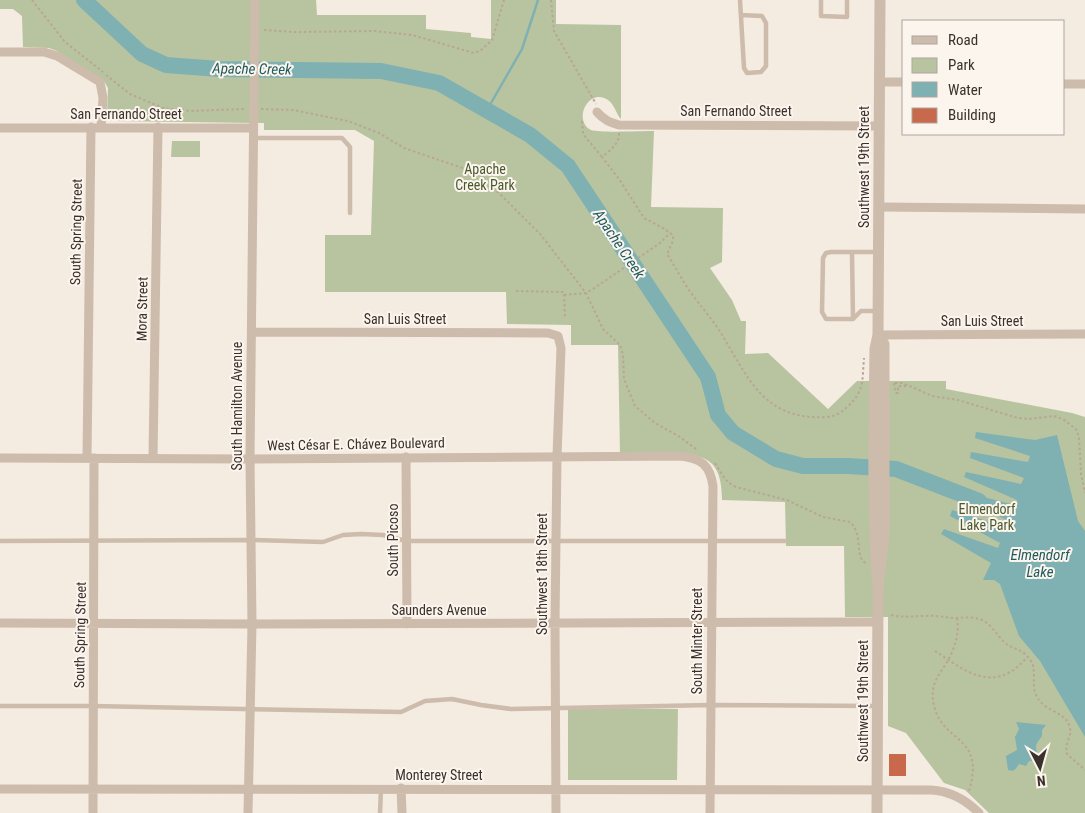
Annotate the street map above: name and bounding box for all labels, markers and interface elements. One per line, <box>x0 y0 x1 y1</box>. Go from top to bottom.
legend <box>902 20 1065 135</box>
text: Road <box>948 31 978 49</box>
text: Park <box>948 56 975 74</box>
water label: Apache Creek <box>211 59 292 79</box>
text: Water <box>948 81 983 99</box>
street label: San Fernando Street <box>680 103 792 119</box>
street label: San Fernando Street <box>70 106 182 122</box>
street label: Southwest 19th Street <box>856 106 872 228</box>
text: Building <box>948 106 996 124</box>
park label: Apache Creek Park <box>455 161 516 193</box>
street label: South Spring Street <box>67 179 85 285</box>
water label: Apache Creek <box>589 205 649 282</box>
street label: Mora Street <box>133 277 151 341</box>
street label: San Luis Street <box>364 311 446 327</box>
street label: San Luis Street <box>941 313 1023 329</box>
street label: South Hamilton Avenue <box>229 341 245 470</box>
street label: West César E. Chávez Boulevard <box>267 434 445 454</box>
park label: Elmendorf Lake Park <box>959 501 1016 533</box>
street label: South Picoso <box>385 503 401 577</box>
street label: Southwest 18th Street <box>534 513 550 635</box>
water label: Elmendorf Lake <box>1010 546 1071 581</box>
street label: South Spring Street <box>71 582 89 688</box>
street label: South Minter Street <box>689 588 705 694</box>
street label: Saunders Avenue <box>391 602 487 618</box>
street label: Southwest 19th Street <box>855 640 871 762</box>
north arrow <box>1015 743 1065 793</box>
street label: Monterey Street <box>395 767 483 783</box>
text: N <box>1036 773 1046 789</box>

